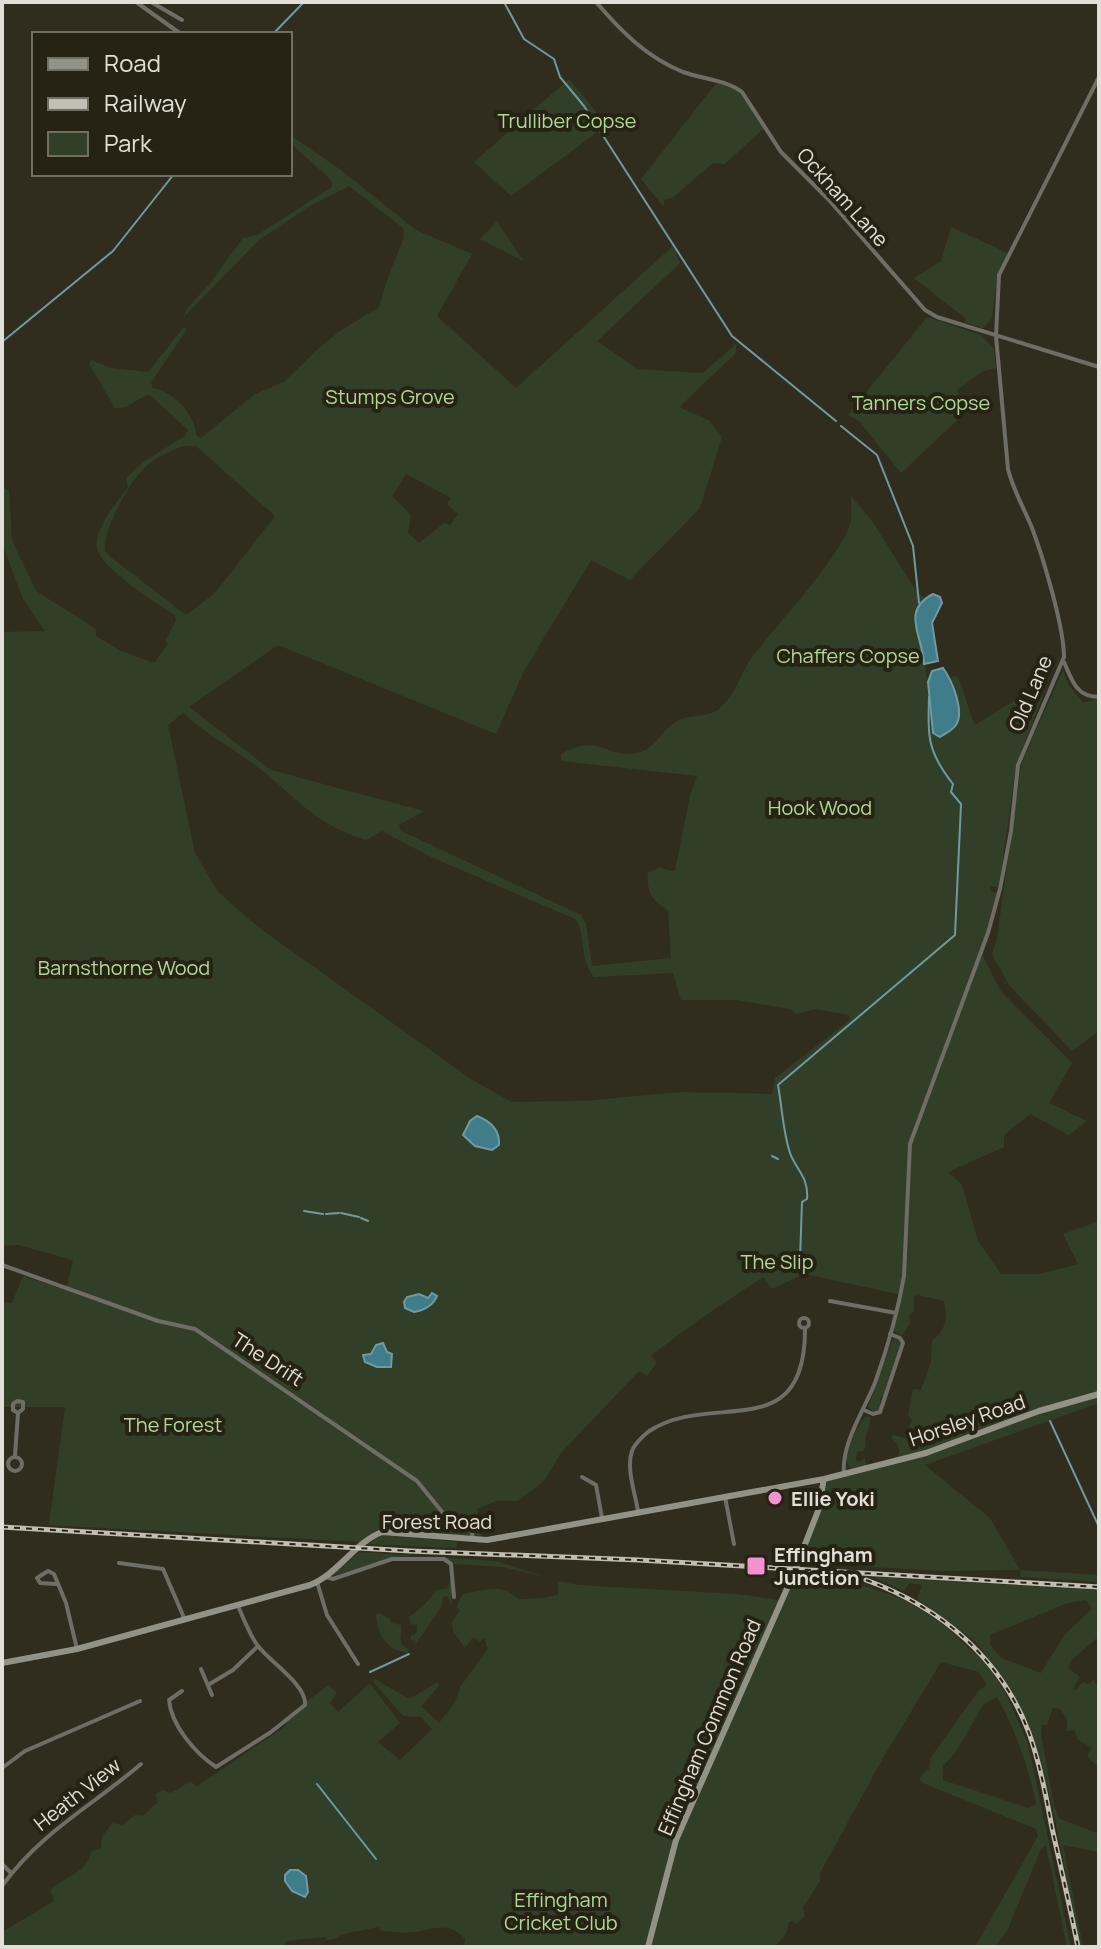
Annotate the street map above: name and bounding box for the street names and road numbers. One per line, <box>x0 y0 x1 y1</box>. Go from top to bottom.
street label: Ockham Lane <box>791 142 895 252</box>
street label: Old Lane <box>1002 651 1058 735</box>
street label: The Drift <box>227 1326 309 1392</box>
street label: Horsley Road <box>905 1388 1029 1452</box>
street label: Forest Road <box>382 1508 492 1535</box>
street label: Effingham Common Road <box>651 1615 767 1839</box>
street label: Heath View <box>28 1752 126 1836</box>

